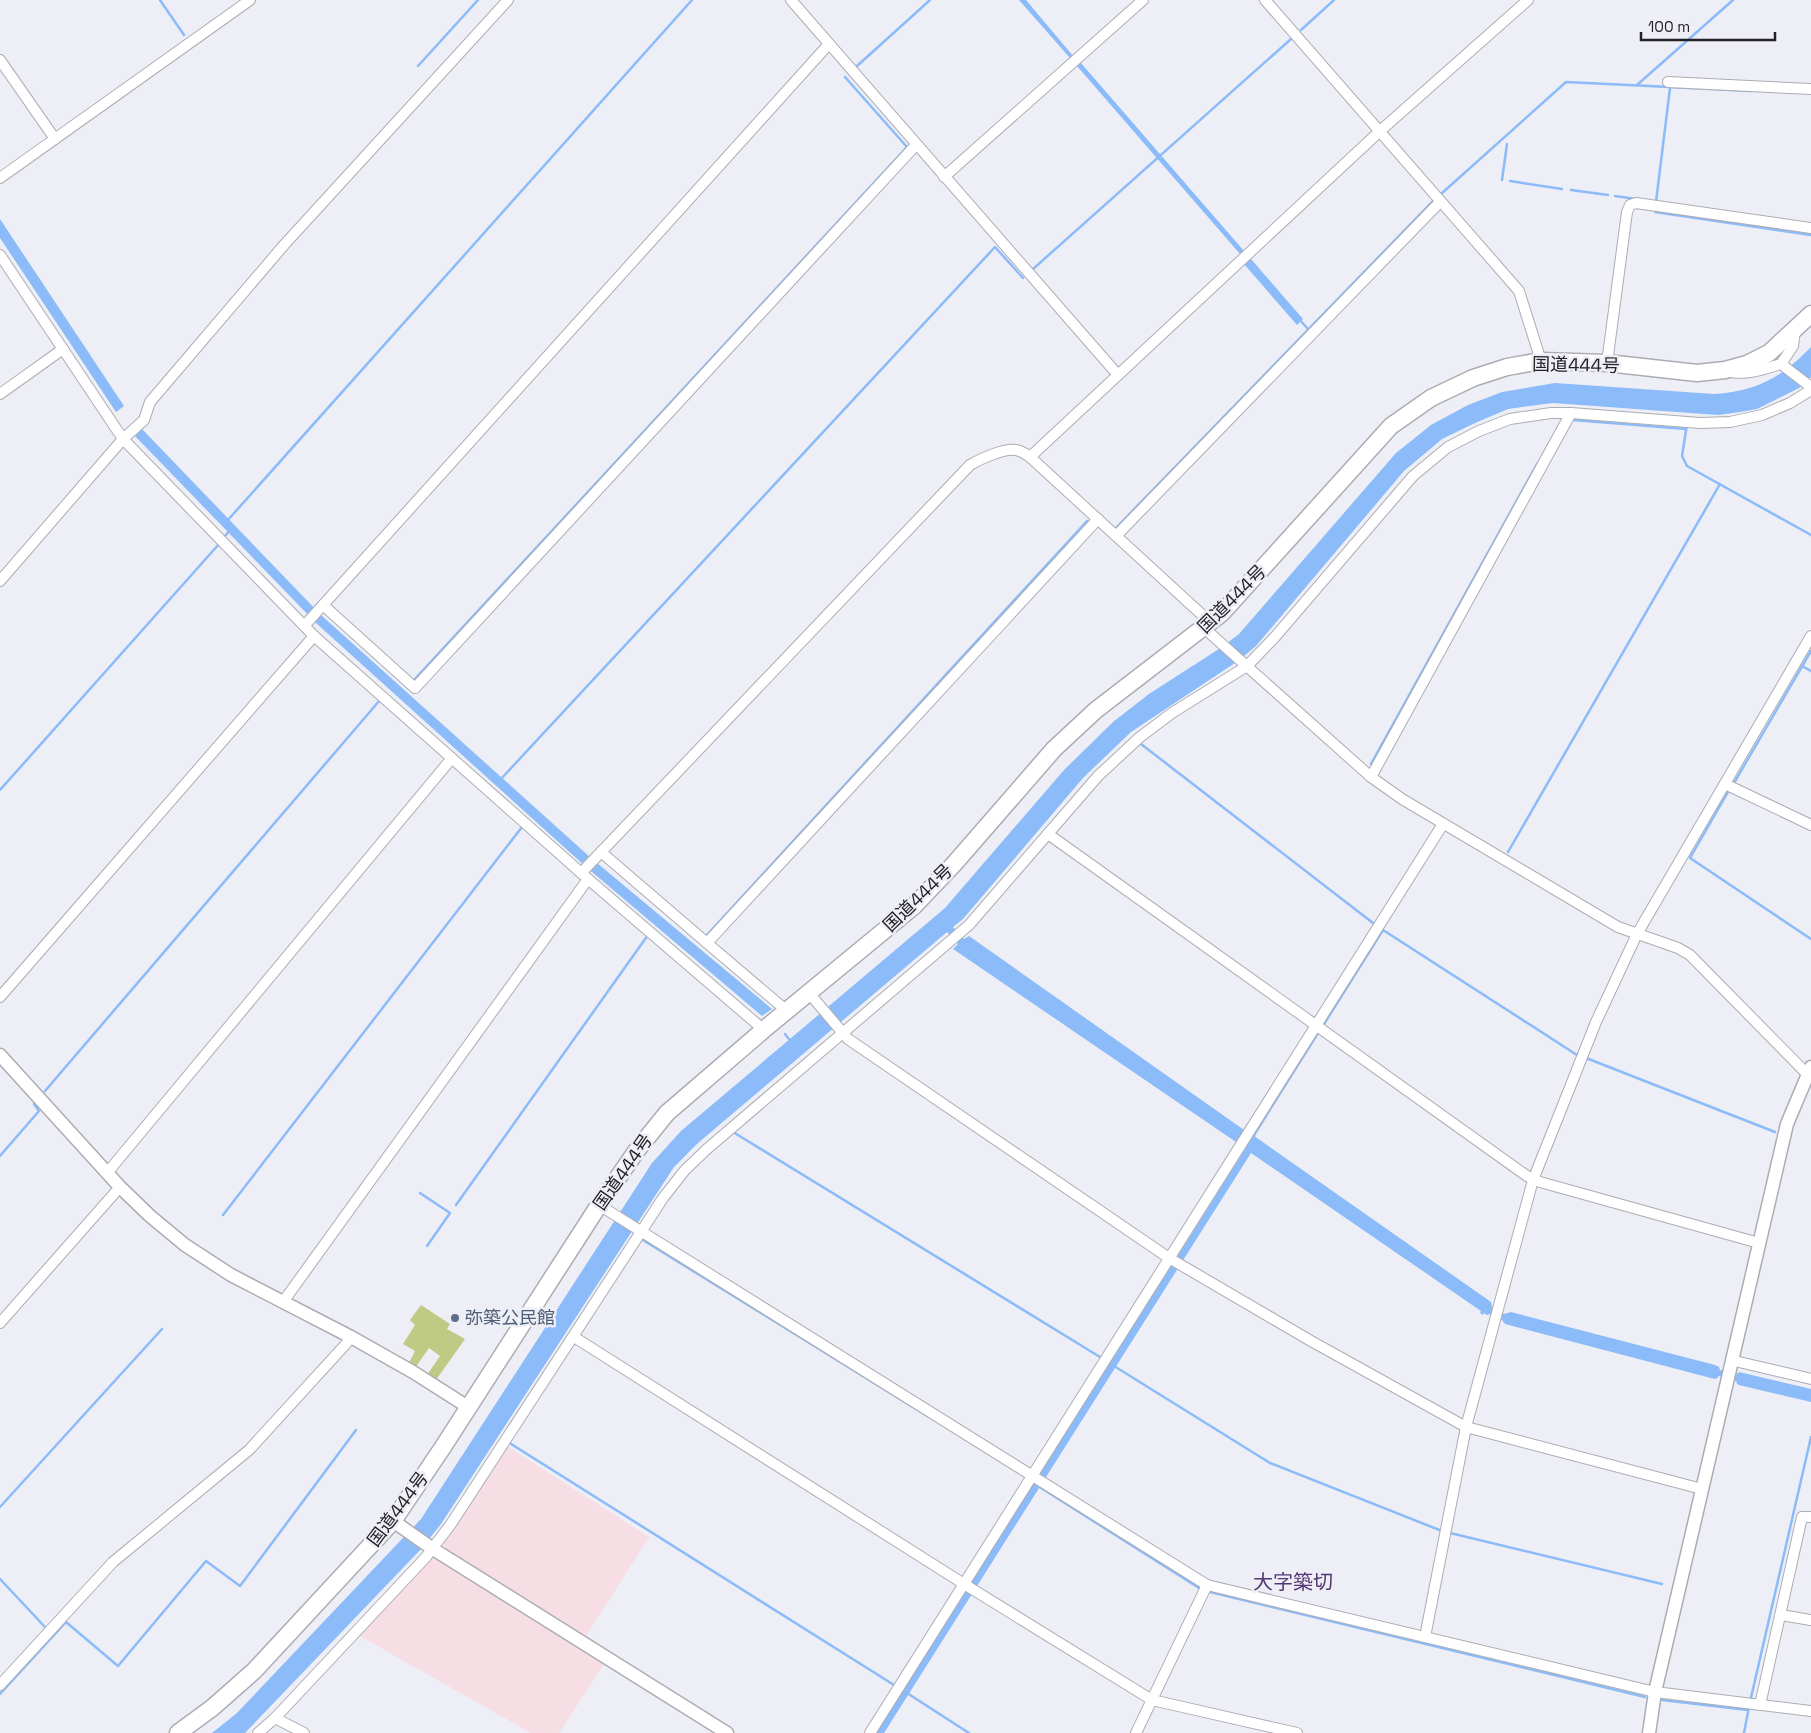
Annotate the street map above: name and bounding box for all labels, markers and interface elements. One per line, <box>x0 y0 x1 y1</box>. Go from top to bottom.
scale bar <box>1641 10 1775 42</box>
text: 100 m <box>1648 17 1690 36</box>
street label: 国道444号 <box>1532 352 1620 377</box>
street label: 国道444号 <box>1192 559 1271 638</box>
street label: 国道444号 <box>878 859 957 936</box>
street label: 国道444号 <box>588 1129 657 1214</box>
place label: 弥築公民館 <box>465 1306 555 1329</box>
marker: 弥築公民館 <box>449 1312 461 1324</box>
street label: 国道444号 <box>362 1467 433 1551</box>
district label: 大字築切 <box>1253 1569 1333 1595</box>

